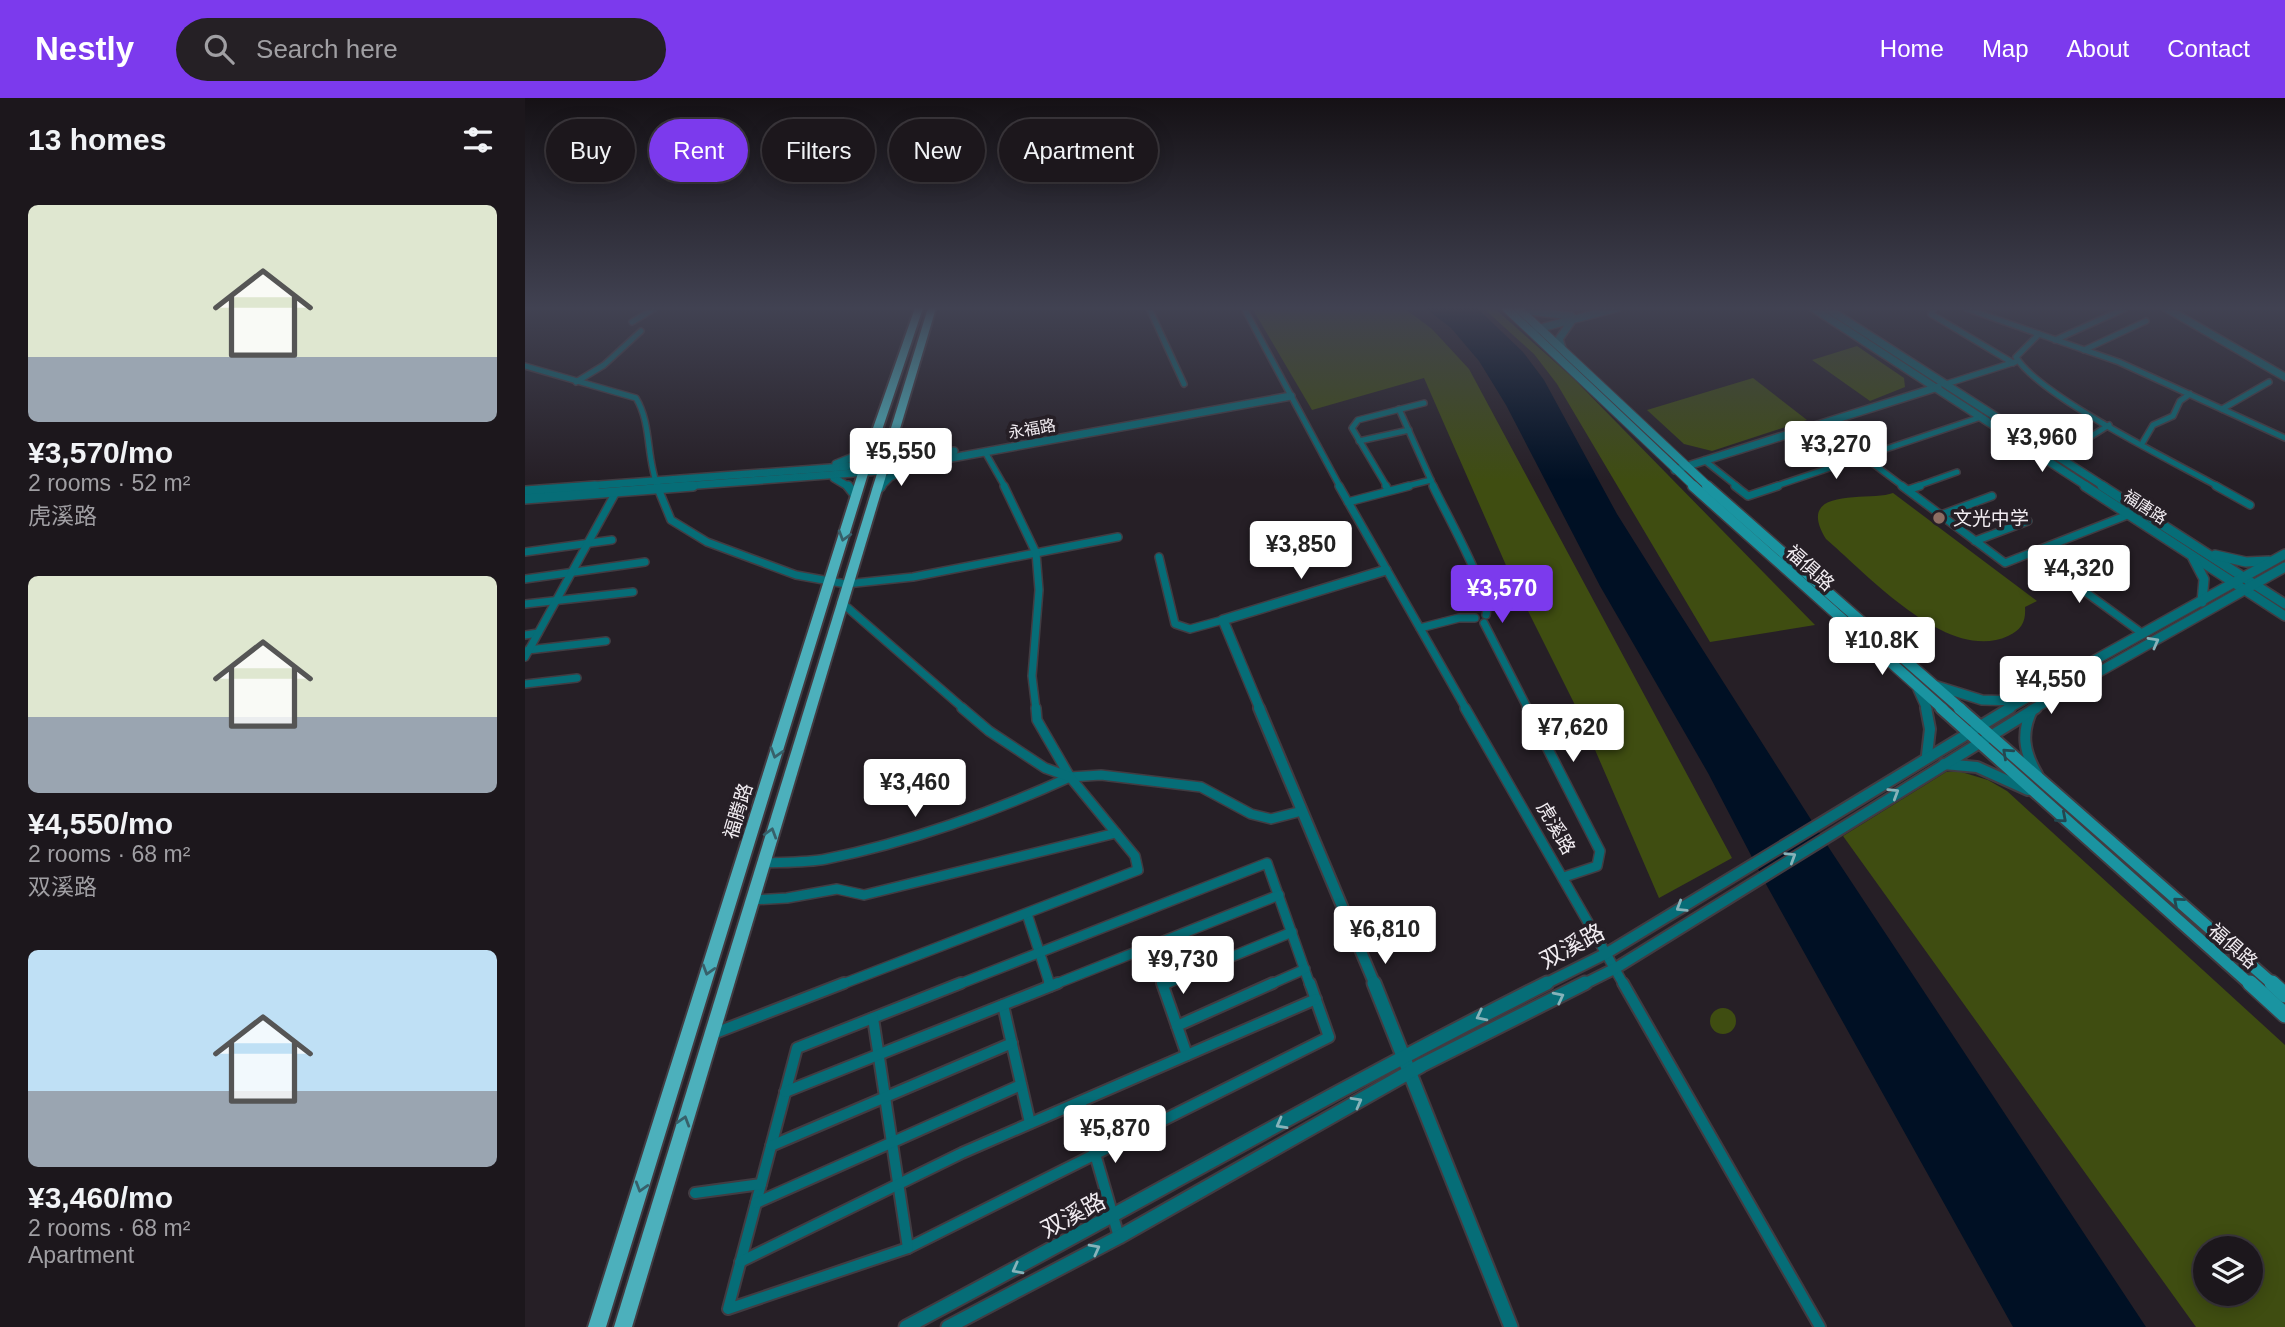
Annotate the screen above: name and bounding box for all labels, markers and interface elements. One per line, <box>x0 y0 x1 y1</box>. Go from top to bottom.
search box <box>176 18 666 81</box>
text: Nestly <box>35 30 134 67</box>
icon: search <box>200 30 238 68</box>
text: Search here <box>256 34 398 64</box>
text: Home <box>1880 35 1944 62</box>
text: Map <box>1982 35 2029 62</box>
text: About <box>2067 35 2129 62</box>
text: Contact <box>2167 35 2250 62</box>
chip: Buy <box>546 119 635 182</box>
chip: Rent <box>649 119 748 182</box>
chip: Filters <box>762 119 875 182</box>
chip: New <box>889 119 985 182</box>
chip: Apartment <box>999 119 1158 182</box>
icon: filters <box>459 121 497 159</box>
text: 13 homes <box>28 123 166 156</box>
icon: home <box>200 250 326 376</box>
pin: ¥3,960 <box>1985 414 2099 474</box>
street label: 永福路 <box>1007 416 1057 442</box>
pin: ¥3,270 <box>1779 422 1893 481</box>
text: ¥3,960 <box>2007 424 2077 450</box>
pin: ¥5,550 <box>844 428 958 488</box>
text: ¥3,270 <box>1801 431 1871 457</box>
text: ¥3,570/mo <box>28 436 173 469</box>
text: ¥5,550 <box>866 438 936 464</box>
text: 2 rooms · 52 m² <box>28 470 190 496</box>
street label: 福唐路 <box>2120 487 2170 527</box>
text: 虎溪路 <box>28 503 97 529</box>
place label: 文光中学 <box>1953 508 2029 529</box>
marker: 文光中学 <box>1931 510 1947 526</box>
pin: ¥3,850 <box>1244 522 1358 581</box>
one-way arrow <box>837 529 852 541</box>
text: ¥3,850 <box>1266 531 1336 557</box>
street label: 福俱路 <box>1782 541 1838 595</box>
pin: ¥4,320 <box>2022 546 2136 605</box>
text: ¥4,320 <box>2044 555 2114 581</box>
pin: ¥3,570 <box>1445 566 1559 625</box>
text: ¥3,570 <box>1467 575 1537 601</box>
pin: ¥10.8K <box>1825 618 1939 677</box>
icon: home <box>200 621 326 747</box>
text: ¥10.8K <box>1845 627 1919 653</box>
one-way arrow <box>2147 637 2159 650</box>
pin: ¥4,550 <box>1994 656 2108 716</box>
text: ¥4,550 <box>2016 666 2086 692</box>
pin: ¥7,620 <box>1516 704 1630 764</box>
text: ¥7,620 <box>1538 714 1608 740</box>
one-way arrow <box>770 746 784 759</box>
one-way arrow <box>2002 748 2015 761</box>
pin: ¥3,460 <box>858 760 972 819</box>
text: ¥3,460 <box>880 769 950 795</box>
street label: 福腾路 <box>720 781 756 841</box>
one-way arrow <box>1886 789 1899 802</box>
street label: 虎溪路 <box>1533 798 1579 858</box>
text: ¥4,550/mo <box>28 807 173 840</box>
one-way arrow <box>2054 810 2067 822</box>
one-way arrow <box>763 827 778 839</box>
text: 2 rooms · 68 m² <box>28 841 190 867</box>
one-way arrow <box>1784 852 1797 865</box>
text: 双溪路 <box>28 874 97 900</box>
one-way arrow <box>1675 898 1688 911</box>
one-way arrow <box>2173 898 2186 910</box>
pin: ¥6,810 <box>1328 906 1442 966</box>
text: ¥6,810 <box>1350 916 1420 942</box>
street label: 双溪路 <box>1535 918 1609 974</box>
street label: 福俱路 <box>2205 919 2261 973</box>
pin: ¥9,730 <box>1126 936 1240 996</box>
text: ¥9,730 <box>1148 946 1218 972</box>
one-way arrow <box>702 964 717 976</box>
one-way arrow <box>1552 991 1564 1005</box>
icon: home <box>200 996 326 1122</box>
one-way arrow <box>1476 1008 1488 1022</box>
one-way arrow <box>1350 1097 1362 1110</box>
pin: ¥5,870 <box>1058 1105 1172 1165</box>
one-way arrow <box>676 1115 691 1127</box>
text: ¥5,870 <box>1080 1115 1150 1141</box>
one-way arrow <box>1276 1116 1288 1129</box>
text: ¥3,460/mo <box>28 1181 173 1214</box>
one-way arrow <box>634 1181 649 1193</box>
street label: 双溪路 <box>1036 1187 1110 1243</box>
text: 2 rooms · 68 m² <box>28 1215 190 1241</box>
map controls <box>2193 1236 2263 1306</box>
button: layers <box>2193 1236 2263 1306</box>
text: Apartment <box>28 1242 134 1268</box>
one-way arrow <box>1087 1244 1100 1257</box>
one-way arrow <box>1012 1260 1024 1274</box>

